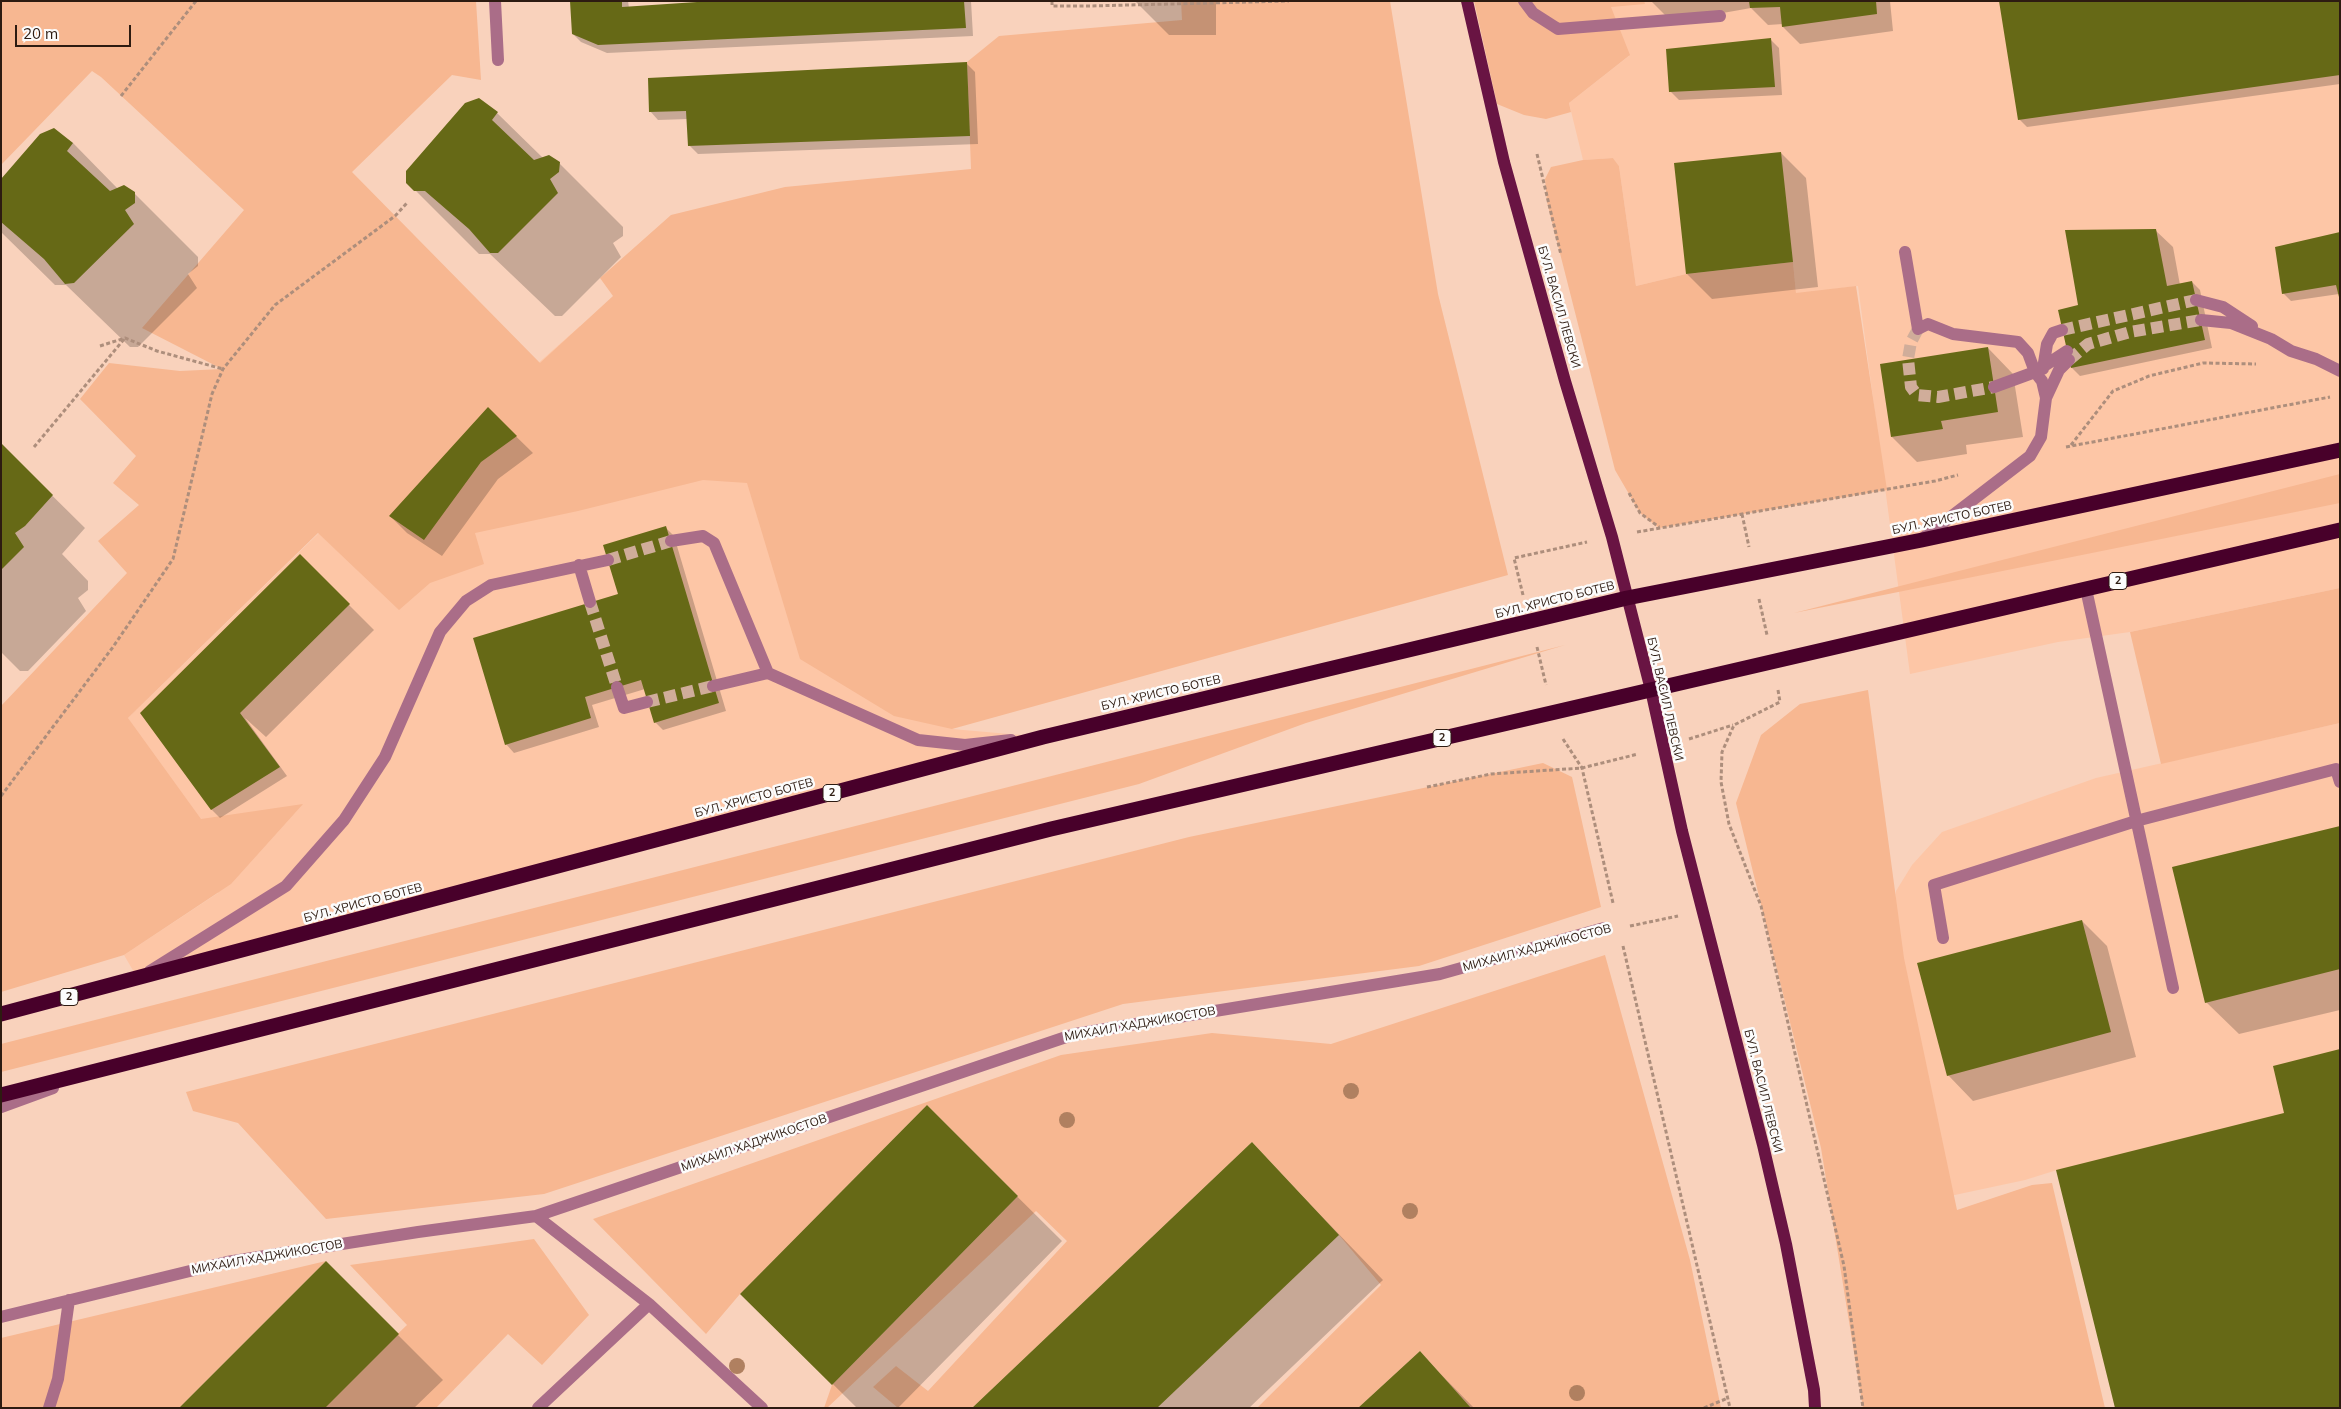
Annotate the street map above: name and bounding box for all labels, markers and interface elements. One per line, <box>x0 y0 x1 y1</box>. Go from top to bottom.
scale bar <box>18 15 134 47</box>
text: 20 m <box>23 24 58 43</box>
street label: БУЛ. ВАСИЛ ЛЕВСКИ <box>1535 244 1583 370</box>
street label: БУЛ. ХРИСТО БОТЕВ <box>1891 498 2013 538</box>
road number: 2 <box>2109 572 2127 590</box>
street label: БУЛ. ХРИСТО БОТЕВ <box>1494 578 1616 622</box>
street label: БУЛ. ВАСИЛ ЛЕВСКИ <box>1644 636 1686 762</box>
street label: БУЛ. ХРИСТО БОТЕВ <box>1100 672 1222 714</box>
road number: 2 <box>1433 730 1451 746</box>
street label: БУЛ. ХРИСТО БОТЕВ <box>693 775 815 821</box>
road number: 2 <box>823 784 841 801</box>
street label: БУЛ. ХРИСТО БОТЕВ <box>302 880 424 926</box>
street label: МИХАИЛ ХАДЖИКОСТОВ <box>1461 921 1613 975</box>
road number: 2 <box>60 989 78 1006</box>
street label: МИХАИЛ ХАДЖИКОСТОВ <box>1063 1004 1217 1044</box>
street label: БУЛ. ВАСИЛ ЛЕВСКИ <box>1741 1028 1785 1154</box>
street label: МИХАИЛ ХАДЖИКОСТОВ <box>679 1111 829 1175</box>
street label: МИХАИЛ ХАДЖИКОСТОВ <box>190 1237 344 1277</box>

